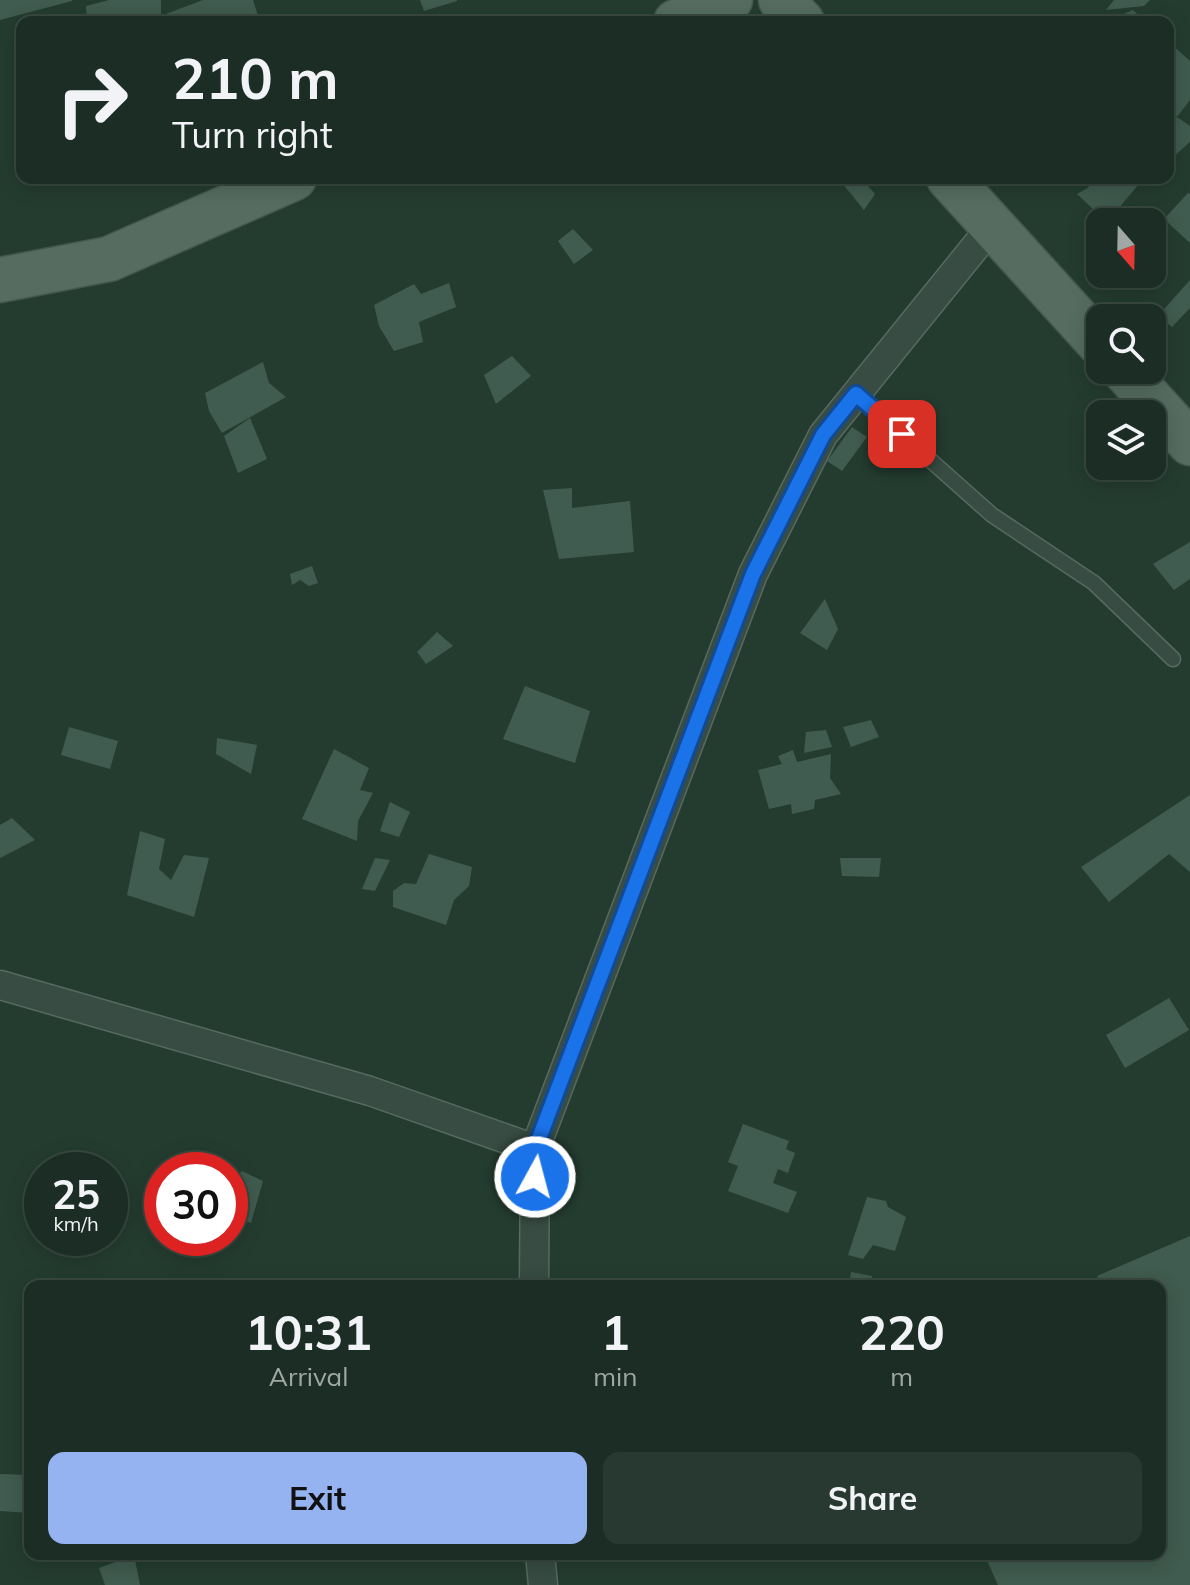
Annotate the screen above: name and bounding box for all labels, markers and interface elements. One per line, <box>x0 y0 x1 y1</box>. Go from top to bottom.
text: 210 m <box>172 43 339 113</box>
icon: right <box>40 48 144 152</box>
text: Turn right <box>172 112 333 157</box>
north arrow <box>1086 208 1166 288</box>
map controls <box>1086 208 1166 480</box>
button: search <box>1086 304 1166 384</box>
pin <box>868 400 936 468</box>
button: layers <box>1086 400 1166 480</box>
icon: arrive <box>880 412 924 456</box>
position arrow <box>493 1135 577 1219</box>
speed limit sign: 30 <box>144 1152 248 1256</box>
text: 25 <box>52 1169 100 1219</box>
text: km/h <box>53 1211 99 1236</box>
text: 10:31 <box>245 1302 372 1362</box>
text: 1 <box>601 1302 630 1362</box>
text: 220 <box>859 1302 945 1362</box>
text: Arrival <box>269 1360 348 1393</box>
text: min <box>593 1360 637 1393</box>
text: m <box>890 1360 913 1393</box>
button: Exit <box>48 1452 587 1544</box>
button: Share <box>603 1452 1142 1544</box>

